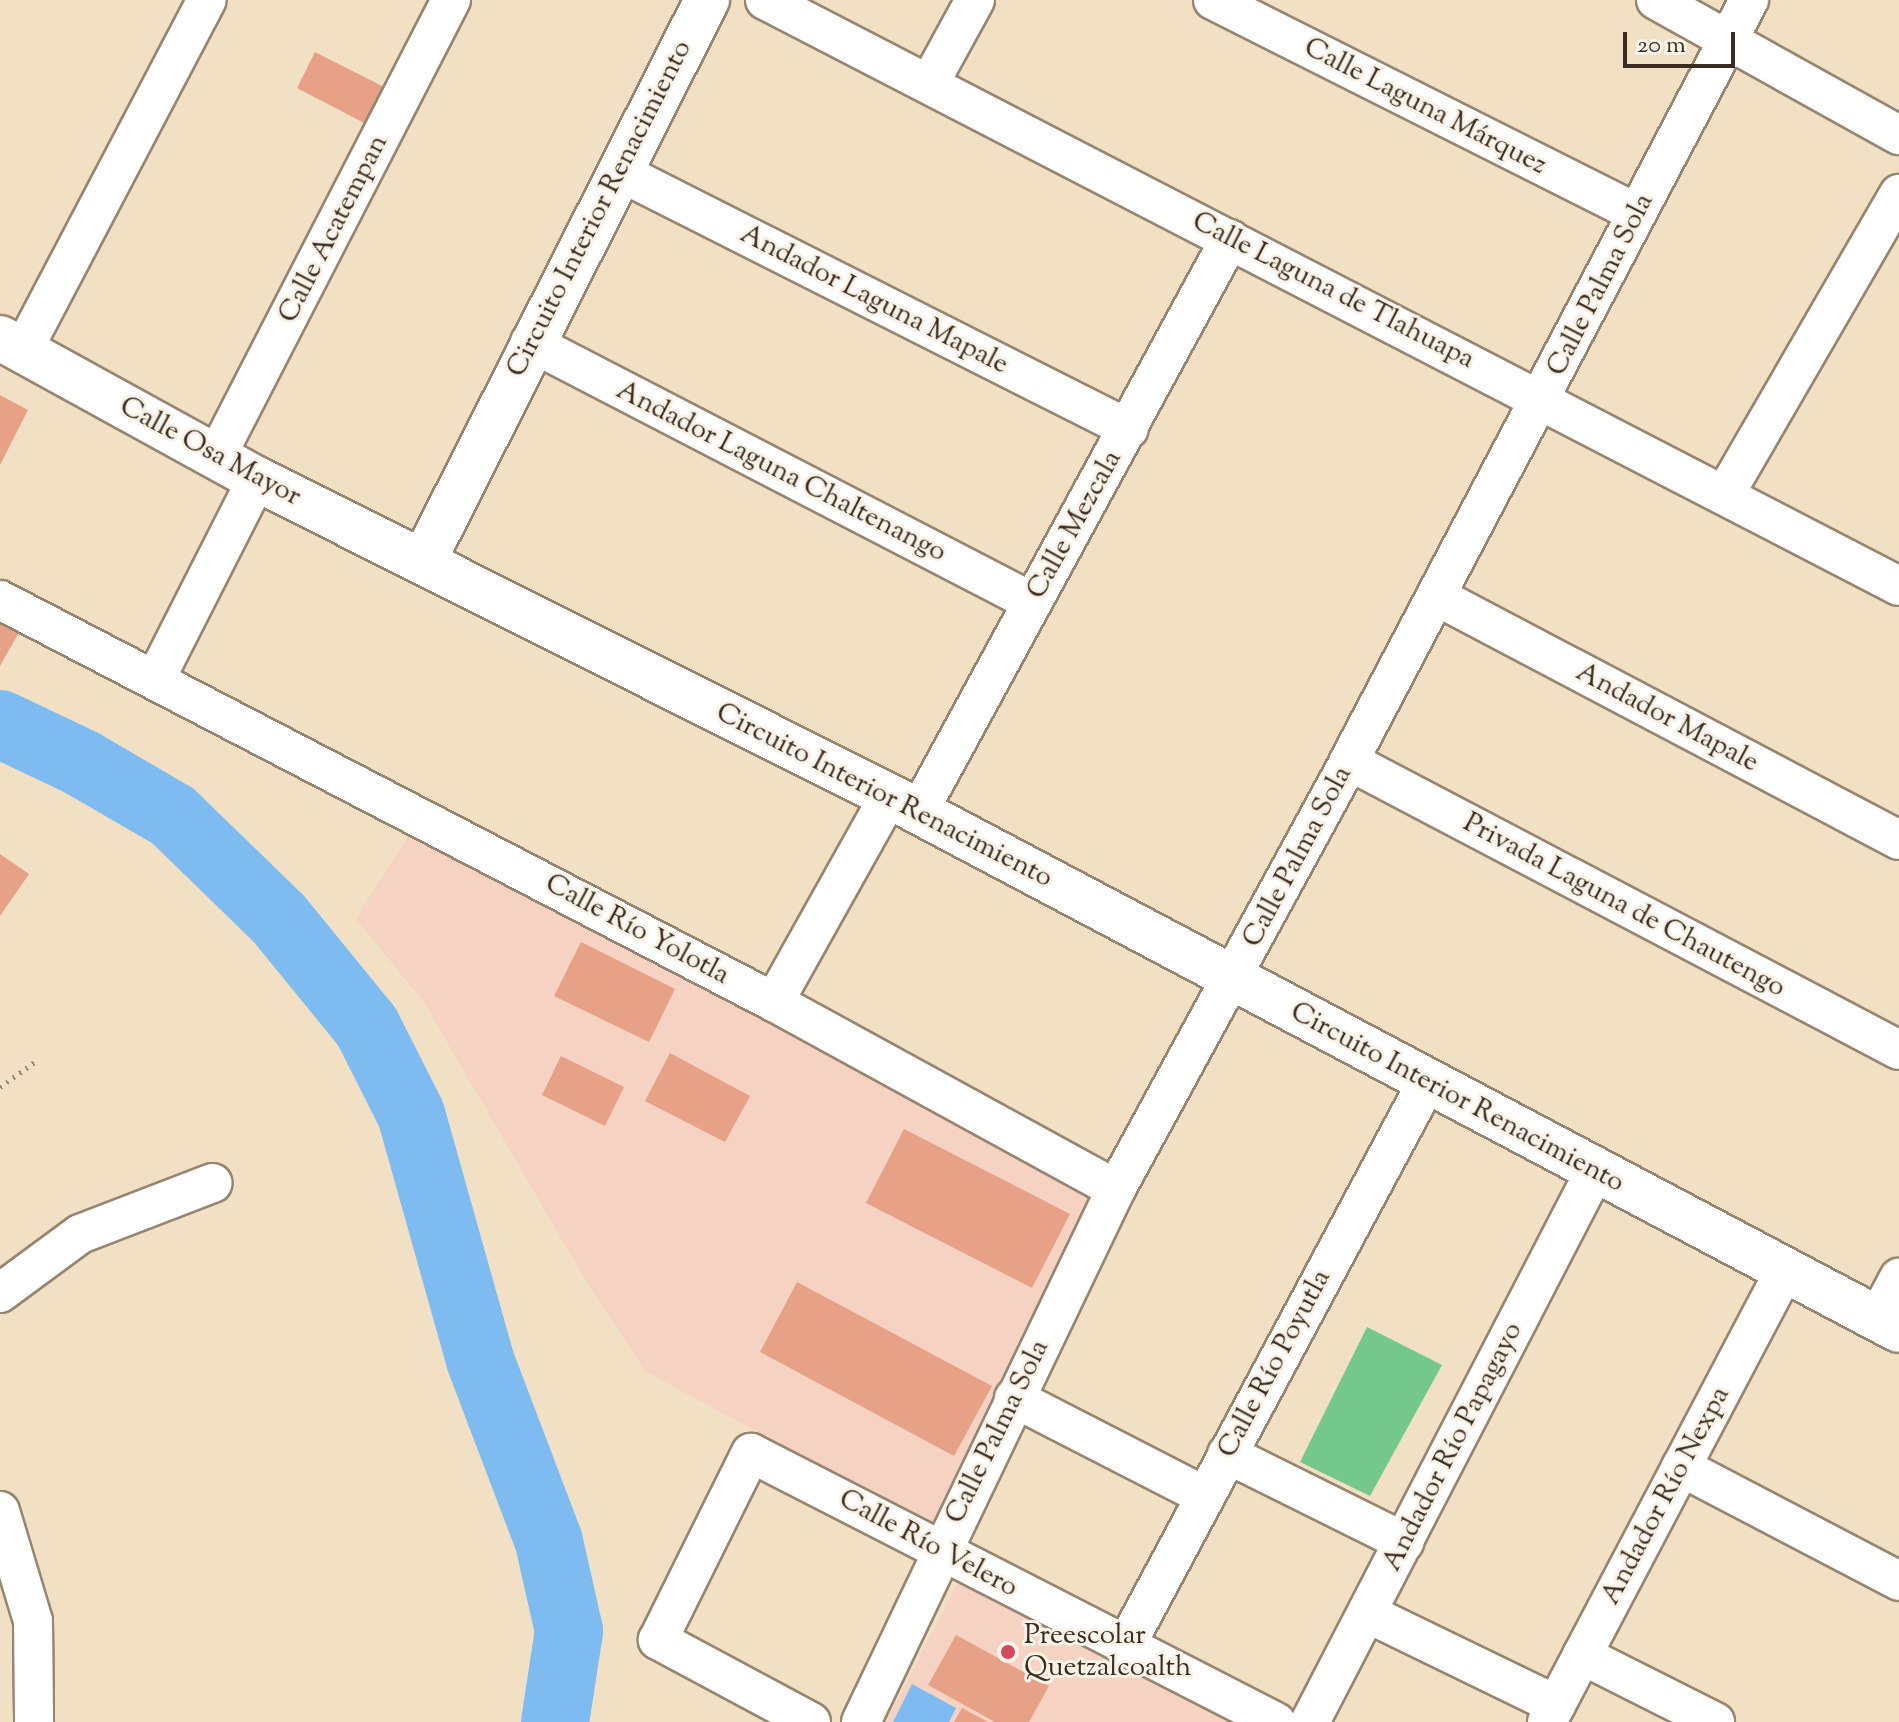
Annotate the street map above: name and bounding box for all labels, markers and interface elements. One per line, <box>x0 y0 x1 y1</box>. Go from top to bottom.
scale bar <box>1627 16 1739 66</box>
text: 20 m <box>1637 29 1686 63</box>
street label: Calle Laguna Márquez <box>1298 31 1552 183</box>
street label: Circuito Interior Renacimiento <box>500 35 700 383</box>
street label: Calle Acatempan <box>272 129 396 329</box>
street label: Calle Palma Sola <box>1541 188 1661 382</box>
street label: Calle Laguna de Tlahuapa <box>1186 205 1480 377</box>
street label: Andador Laguna Mapale <box>734 218 1014 382</box>
street label: Andador Laguna Chaltenango <box>610 374 952 570</box>
street label: Calle Osa Mayor <box>114 390 306 514</box>
street label: Calle Mezcala <box>1020 445 1130 605</box>
street label: Andador Mapale <box>1570 656 1764 780</box>
street label: Circuito Interior Renacimiento <box>710 696 1058 896</box>
street label: Calle Palma Sola <box>1236 761 1360 953</box>
street label: Privada Laguna de Chautengo <box>1457 807 1791 1005</box>
street label: Calle Río Yolotla <box>539 867 735 993</box>
street label: Circuito Interior Renacimiento <box>1284 996 1630 1200</box>
street label: Calle Río Poyutla <box>1211 1264 1339 1464</box>
street label: Andador Río Papagayo <box>1376 1317 1530 1577</box>
street label: Calle Palma Sola <box>939 1335 1057 1529</box>
street label: Andador Río Nexpa <box>1594 1381 1738 1611</box>
street label: Calle Río Velero <box>833 1483 1023 1605</box>
place label: Preescolar Quetzalcoalth <box>1024 1619 1192 1685</box>
marker: Preescolar Quetzalcoalth <box>999 1643 1017 1661</box>

